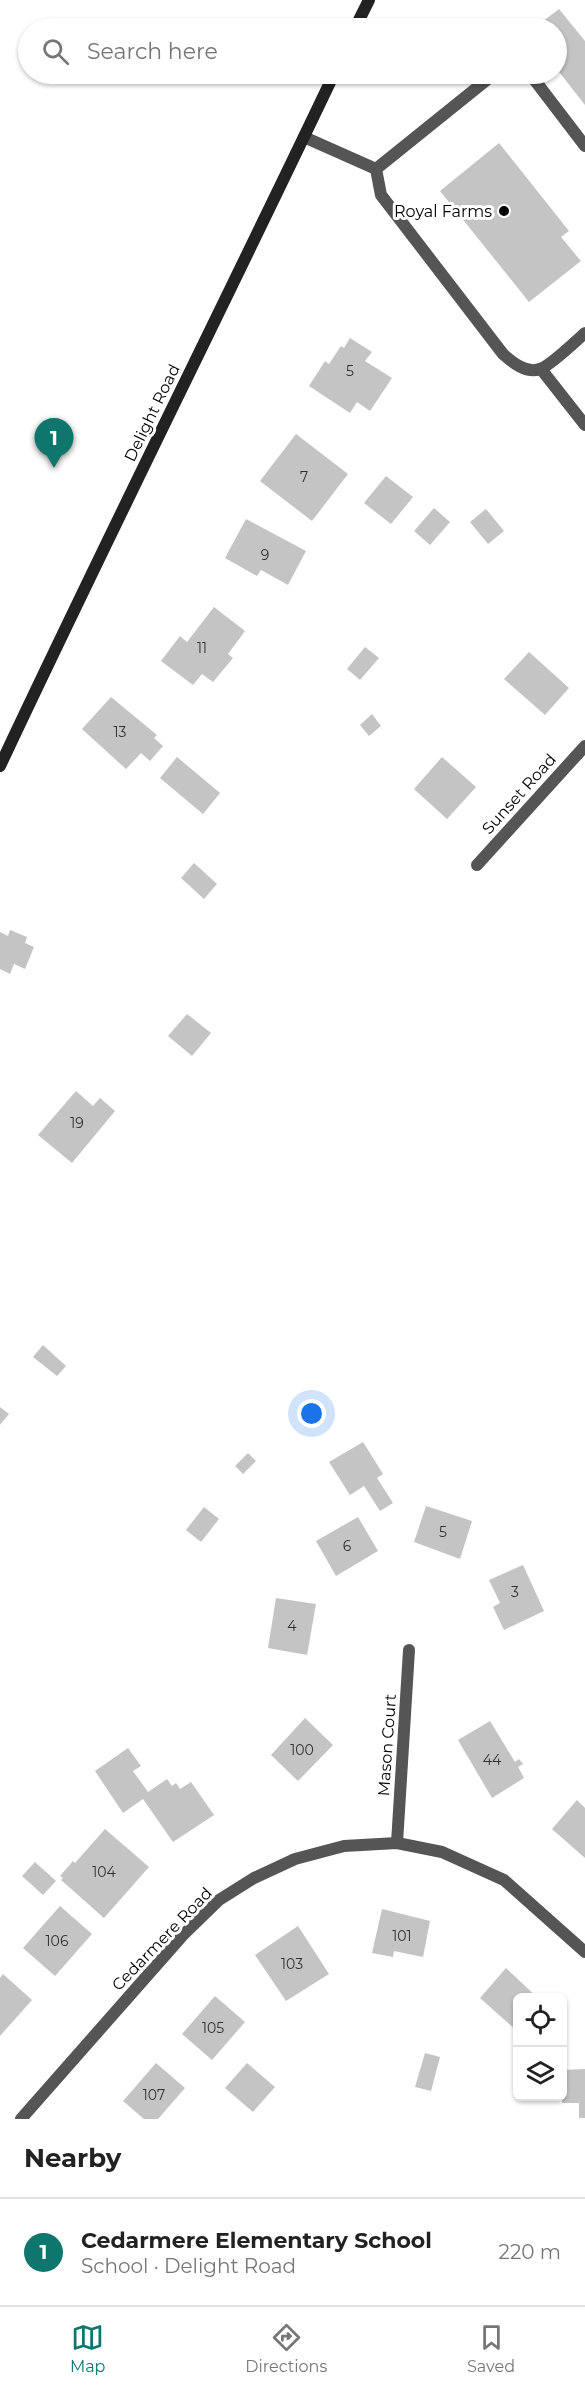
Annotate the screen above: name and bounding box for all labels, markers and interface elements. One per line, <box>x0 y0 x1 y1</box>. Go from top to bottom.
search box <box>18 18 567 84</box>
icon: search <box>39 35 72 68</box>
text: Search here <box>87 38 218 65</box>
place label: Royal Farms <box>394 202 492 221</box>
marker: Royal Farms <box>497 204 511 218</box>
street label: Delight Road <box>120 361 184 465</box>
house number: 5 <box>346 362 354 380</box>
pin: 1 <box>34 418 74 468</box>
house number: 7 <box>300 468 308 486</box>
house number: 9 <box>261 546 269 564</box>
house number: 11 <box>197 639 207 657</box>
house number: 13 <box>114 723 127 741</box>
street label: Sunset Road <box>478 750 560 838</box>
house number: 19 <box>70 1114 84 1132</box>
your location <box>297 1399 326 1428</box>
house number: 5 <box>439 1523 447 1541</box>
house number: 6 <box>343 1537 352 1555</box>
house number: 3 <box>511 1583 519 1601</box>
house number: 4 <box>287 1617 297 1635</box>
street label: Mason Court <box>374 1693 400 1797</box>
house number: 100 <box>290 1741 314 1759</box>
house number: 44 <box>483 1751 502 1769</box>
house number: 104 <box>92 1863 117 1881</box>
street label: Cedarmere Road <box>108 1884 216 1994</box>
house number: 101 <box>392 1927 412 1945</box>
house number: 106 <box>46 1932 69 1950</box>
house number: 103 <box>281 1955 303 1973</box>
map controls <box>513 1993 567 2101</box>
button: locate <box>513 1993 567 2047</box>
house number: 105 <box>202 2019 224 2037</box>
button: layers <box>513 2047 567 2101</box>
house number: 107 <box>143 2086 165 2104</box>
text: Nearby <box>24 2142 121 2174</box>
text: Cedarmere Elementary School <box>81 2227 432 2254</box>
text: 1 <box>40 2240 47 2264</box>
text: 220 m <box>499 2240 561 2264</box>
text: School · Delight Road <box>81 2254 296 2278</box>
tab: Map <box>70 2321 105 2376</box>
tab: Directions <box>245 2321 327 2376</box>
tab: Saved <box>467 2321 515 2376</box>

